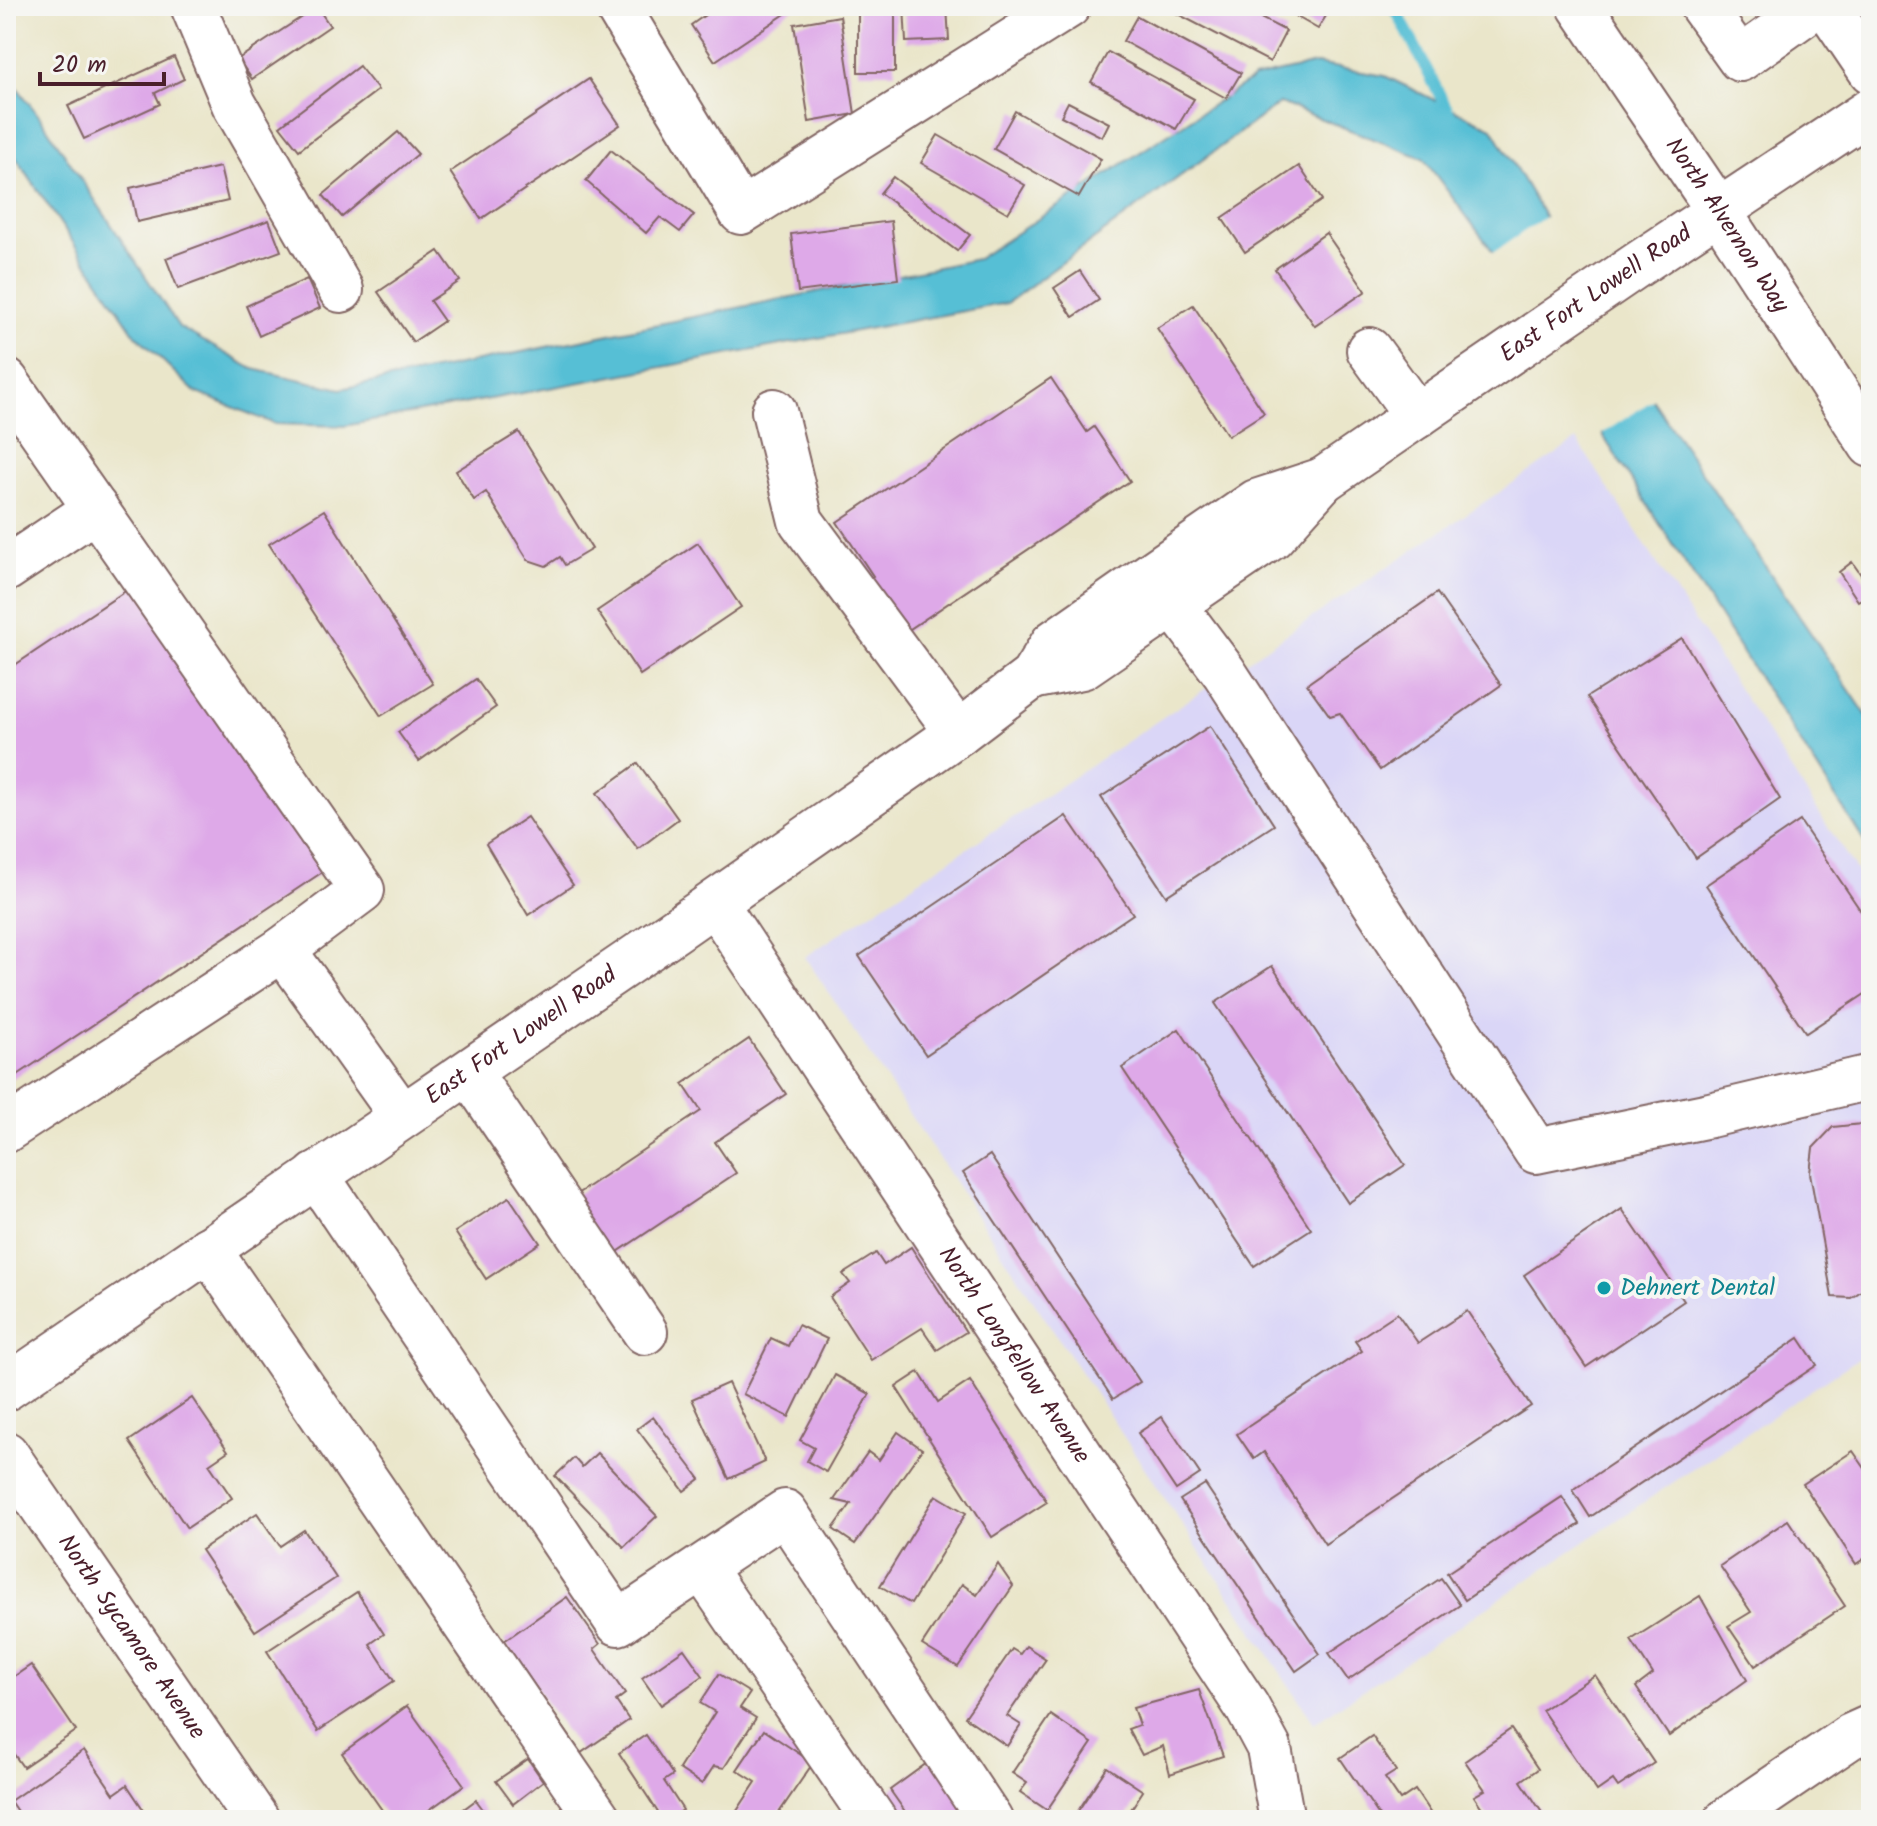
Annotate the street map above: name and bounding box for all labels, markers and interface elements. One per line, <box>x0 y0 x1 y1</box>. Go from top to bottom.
scale bar <box>40 36 164 86</box>
text: 20 m <box>52 46 107 85</box>
street label: North Alvernon Way <box>1655 129 1800 321</box>
street label: East Fort Lowell Road <box>1492 214 1701 373</box>
street label: East Fort Lowell Road <box>417 955 626 1115</box>
street label: North Longfellow Avenue <box>928 1238 1101 1472</box>
place label: Dehnert Dental <box>1620 1269 1775 1308</box>
marker: Dehnert Dental <box>1595 1279 1613 1297</box>
street label: North Sycamore Avenue <box>47 1526 216 1748</box>

